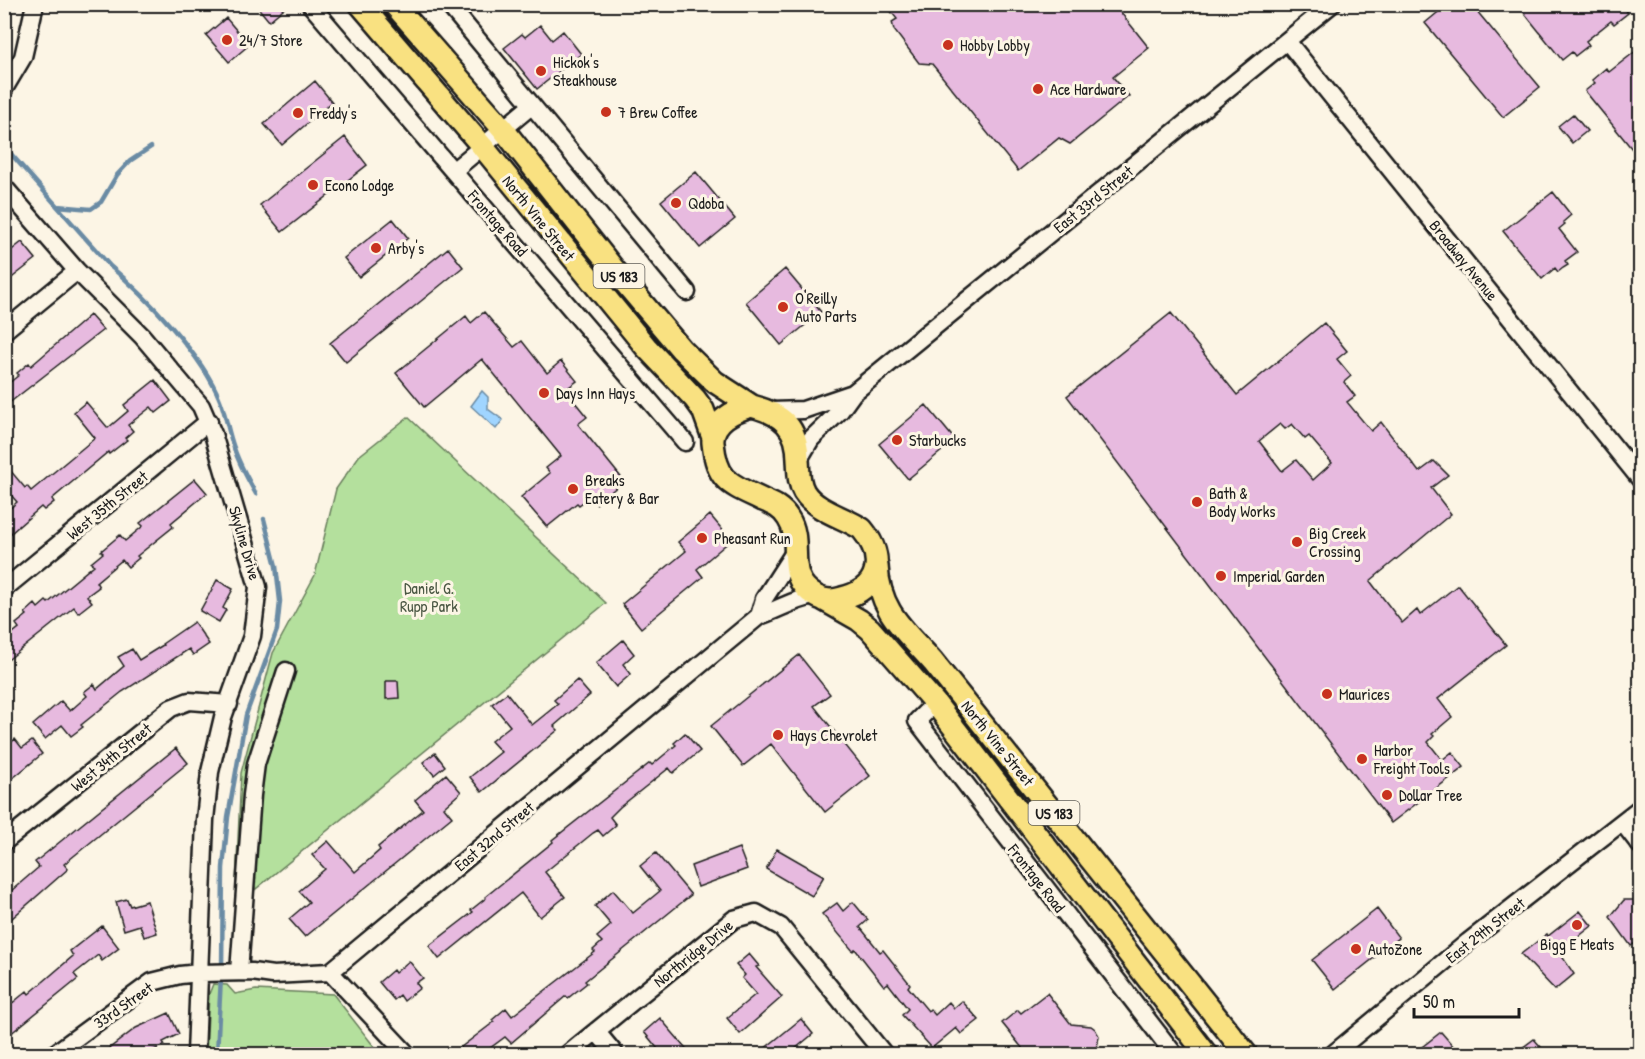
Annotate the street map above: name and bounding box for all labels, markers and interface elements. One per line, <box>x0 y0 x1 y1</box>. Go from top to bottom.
place label: 24/7 Store <box>239 29 303 51</box>
marker: 24/7 Store <box>220 33 234 47</box>
place label: Hobby Lobby <box>960 34 1030 56</box>
marker: Hobby Lobby <box>941 38 955 52</box>
place label: Hickok's Steakhouse <box>553 51 618 91</box>
marker: Hickok's Steakhouse <box>534 64 548 78</box>
place label: Ace Hardware <box>1050 78 1127 100</box>
marker: Ace Hardware <box>1031 82 1045 96</box>
place label: 7 Brew Coffee <box>618 101 698 123</box>
place label: Freddy's <box>309 102 357 124</box>
marker: 7 Brew Coffee <box>599 105 613 119</box>
marker: Freddy's <box>291 106 305 120</box>
street label: East 33rd Street <box>1049 160 1138 238</box>
street label: North Vine Street <box>498 171 581 266</box>
place label: Econo Lodge <box>325 174 395 196</box>
marker: Econo Lodge <box>306 178 320 192</box>
street label: Frontage Road <box>462 184 533 261</box>
place label: Qdoba <box>688 192 724 214</box>
marker: Qdoba <box>669 196 683 210</box>
street label: Broadway Avenue <box>1425 215 1504 305</box>
place label: Arby's <box>388 237 424 259</box>
marker: Arby's <box>369 241 383 255</box>
road number: US 183 <box>594 264 644 288</box>
place label: O'Reilly Auto Parts <box>795 287 857 327</box>
marker: O'Reilly Auto Parts <box>776 300 790 314</box>
place label: Days Inn Hays <box>556 382 635 404</box>
marker: Days Inn Hays <box>537 386 551 400</box>
place label: Starbucks <box>909 429 966 451</box>
marker: Starbucks <box>890 433 904 447</box>
street label: West 35th Street <box>62 465 153 545</box>
place label: Breaks Eatery & Bar <box>585 469 660 509</box>
marker: Breaks Eatery & Bar <box>566 482 580 496</box>
place label: Bath & Body Works <box>1209 482 1276 522</box>
marker: Bath & Body Works <box>1190 495 1204 509</box>
street label: Skyline Drive <box>224 503 266 583</box>
place label: Big Creek Crossing <box>1309 522 1366 562</box>
place label: Pheasant Run <box>714 527 791 549</box>
marker: Pheasant Run <box>695 531 709 545</box>
marker: Big Creek Crossing <box>1290 535 1304 549</box>
place label: Imperial Garden <box>1233 565 1325 587</box>
marker: Imperial Garden <box>1214 569 1228 583</box>
park label: Daniel G. Rupp Park <box>400 577 458 617</box>
place label: Maurices <box>1339 683 1390 705</box>
marker: Maurices <box>1320 687 1334 701</box>
street label: North Vine Street <box>957 696 1040 791</box>
street label: West 34th Street <box>66 717 156 796</box>
place label: Hays Chevrolet <box>790 724 878 746</box>
marker: Hays Chevrolet <box>771 728 785 742</box>
place label: Harbor Freight Tools <box>1373 739 1450 779</box>
marker: Harbor Freight Tools <box>1355 752 1369 766</box>
place label: Dollar Tree <box>1399 784 1463 806</box>
marker: Dollar Tree <box>1380 788 1394 802</box>
street label: East 32nd Street <box>449 796 539 876</box>
road number: US 183 <box>1028 801 1080 825</box>
street label: Frontage Road <box>1003 839 1071 917</box>
street label: East 29th Street <box>1441 892 1530 968</box>
street label: Northridge Drive <box>649 914 738 992</box>
marker: Bigg E Meats <box>1570 918 1584 932</box>
place label: Bigg E Meats <box>1540 933 1614 955</box>
place label: AutoZone <box>1368 938 1423 960</box>
marker: AutoZone <box>1349 942 1363 956</box>
street label: 33rd Street <box>89 976 157 1033</box>
scale bar <box>1414 981 1519 1019</box>
text: 50 m <box>1423 989 1455 1014</box>

